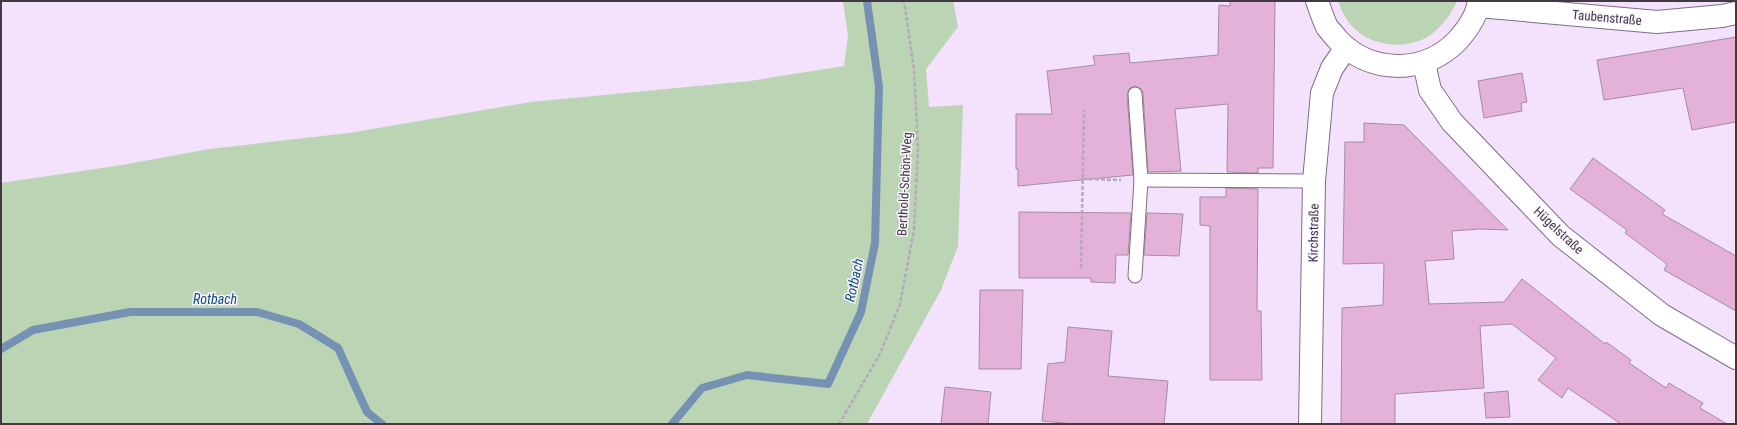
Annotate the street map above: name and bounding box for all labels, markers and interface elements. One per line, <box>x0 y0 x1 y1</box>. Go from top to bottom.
street label: Taubenstraße <box>1571 7 1642 28</box>
street label: Berthold-Schön-Weg <box>894 132 915 236</box>
street label: Kirchstraße <box>1305 203 1322 263</box>
street label: Hügelstraße <box>1531 204 1587 257</box>
water label: Rotbach <box>842 257 866 303</box>
water label: Rotbach <box>193 291 237 307</box>

